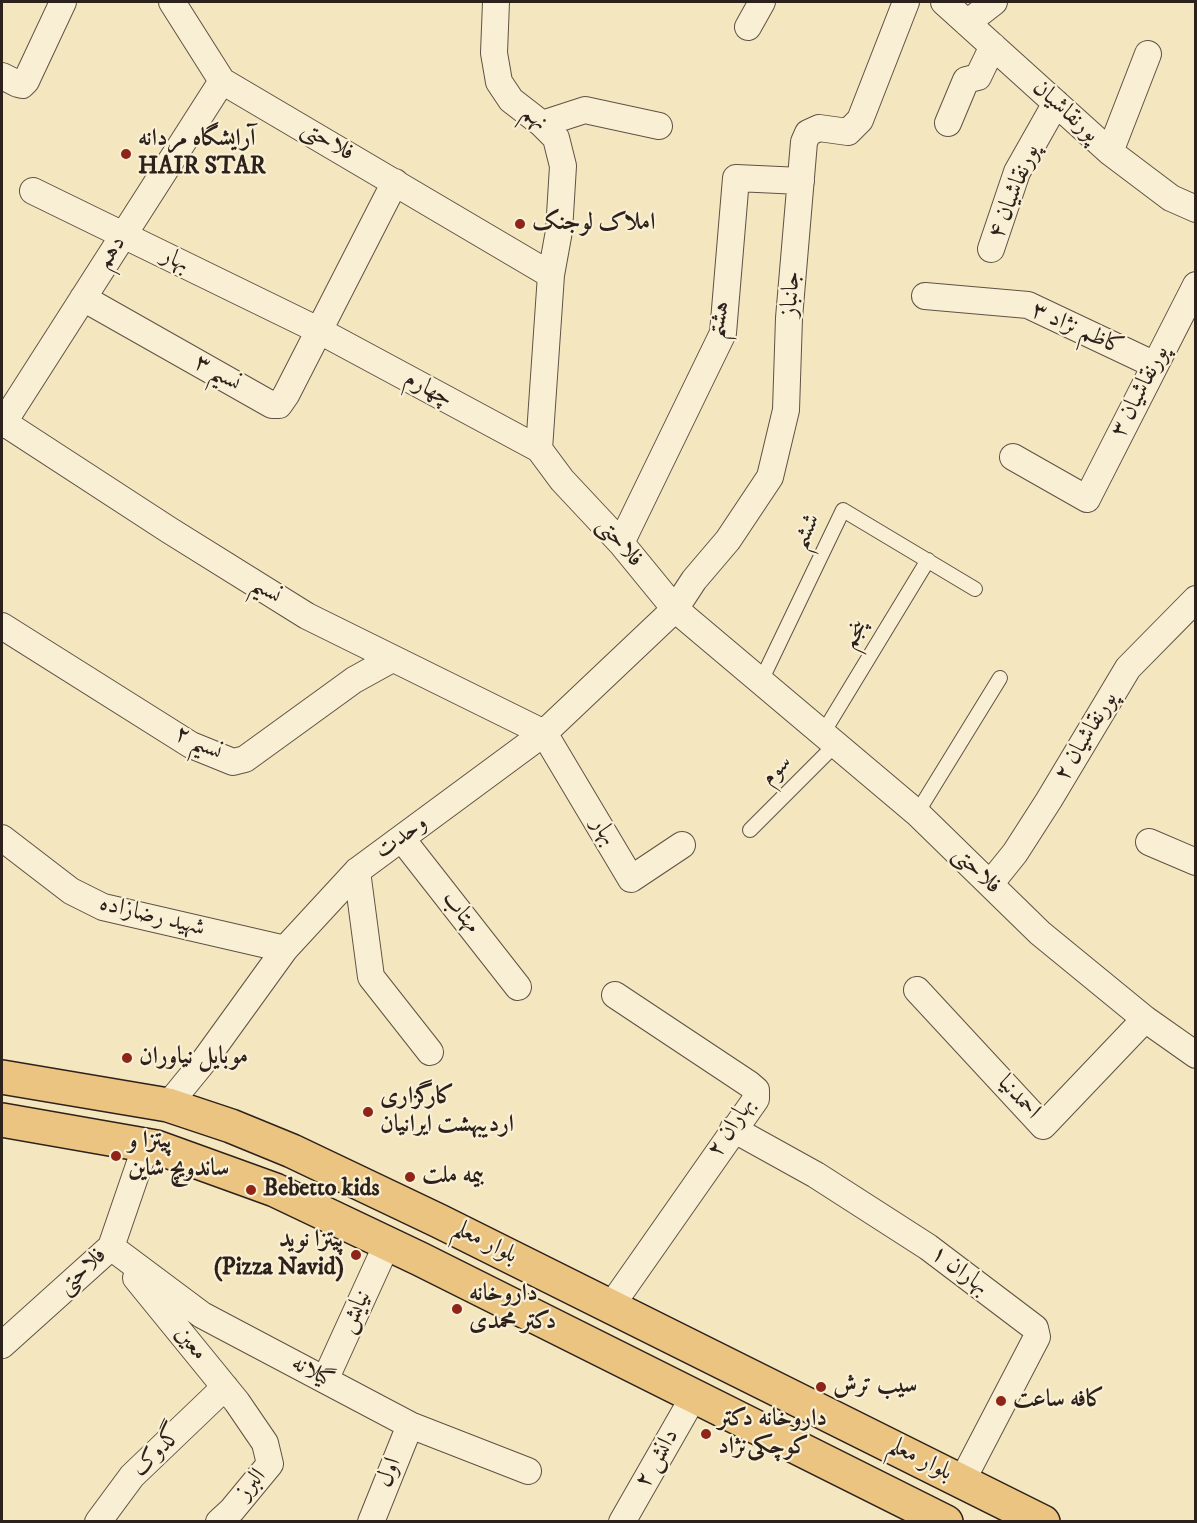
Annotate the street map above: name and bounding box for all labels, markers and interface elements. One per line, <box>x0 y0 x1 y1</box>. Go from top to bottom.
street label: پورنقاشیان <box>1026 74 1104 150</box>
street label: نهم <box>515 100 553 138</box>
street label: فلاحتی <box>295 115 359 169</box>
place label: آرایشگاه مردانه HAIR STAR <box>138 126 266 182</box>
street label: پورنقاشیان ۴ <box>983 141 1047 243</box>
marker: آرایشگاه مردانه HAIR STAR <box>119 147 133 161</box>
place label: املاک لوجنک <box>532 210 655 238</box>
marker: املاک لوجنک <box>513 217 527 231</box>
street label: دهم <box>91 231 133 275</box>
street label: بهار <box>156 242 194 280</box>
street label: جانباز <box>776 270 808 318</box>
street label: کاظم نژاد ۳ <box>1026 297 1128 363</box>
street label: هشتم <box>702 299 738 341</box>
street label: پورنقاشیان ۳ <box>1106 341 1176 443</box>
street label: نسیم ۳ <box>188 349 246 399</box>
street label: چهارم <box>399 365 457 415</box>
street label: ششم <box>786 509 828 555</box>
street label: فلاحتی <box>589 512 649 574</box>
street label: نسیم <box>245 571 287 611</box>
street label: پنجم <box>836 615 876 655</box>
street label: پورنقاشیان ۲ <box>1049 687 1125 787</box>
street label: نسیم ٢ <box>169 720 227 768</box>
street label: سوم <box>755 749 799 793</box>
street label: وحدت <box>370 809 434 867</box>
street label: بهار <box>583 813 623 851</box>
street label: فلاحتی <box>946 841 1006 901</box>
street label: مهتاب <box>434 886 486 940</box>
street label: شهید رضازاده <box>96 890 208 944</box>
place label: موبایل نیاوران <box>139 1044 248 1072</box>
marker: موبایل نیاوران <box>120 1051 134 1065</box>
street label: احمدنیا <box>990 1070 1046 1126</box>
place label: کارگزاری اردیبهشت ایرانیان <box>380 1084 514 1140</box>
street label: بهاران ۲ <box>702 1093 762 1163</box>
marker: کارگزاری اردیبهشت ایرانیان <box>361 1105 375 1119</box>
place label: پیتزا و ساندویچ شاین <box>128 1128 229 1184</box>
marker: پیتزا و ساندویچ شاین <box>109 1149 123 1163</box>
place label: بیمه ملت <box>422 1163 484 1191</box>
marker: بیمه ملت <box>403 1170 417 1184</box>
place label: Bebetto kids <box>263 1176 380 1204</box>
marker: Bebetto kids <box>244 1183 258 1197</box>
street label: بلوار معلم <box>448 1215 522 1271</box>
place label: پیتزا نوید (Pizza Navid) <box>214 1227 344 1283</box>
street label: بهاران ۱ <box>924 1240 994 1302</box>
street label: فلاحتی <box>52 1242 114 1302</box>
marker: پیتزا نوید (Pizza Navid) <box>349 1248 363 1262</box>
place label: داروخانه دکتر محمدی <box>469 1281 556 1337</box>
street label: نیایش <box>334 1286 378 1338</box>
marker: داروخانه دکتر محمدی <box>450 1302 464 1316</box>
street label: معین <box>167 1321 213 1367</box>
street label: گیلانه <box>286 1350 338 1396</box>
place label: سیب ترش <box>833 1373 917 1401</box>
marker: سیب ترش <box>814 1380 828 1394</box>
place label: کافه ساعت <box>1013 1387 1105 1415</box>
marker: کافه ساعت <box>994 1394 1008 1408</box>
place label: داروخانه دکتر کوچکی‌نژاد <box>718 1406 827 1462</box>
street label: گدوک <box>126 1420 190 1484</box>
street label: دانش ۲ <box>630 1424 686 1494</box>
marker: داروخانه دکتر کوچکی‌نژاد <box>699 1427 713 1441</box>
street label: بلوار معلم <box>883 1432 957 1488</box>
street label: اول <box>371 1454 409 1492</box>
street label: البرز <box>231 1463 273 1507</box>

